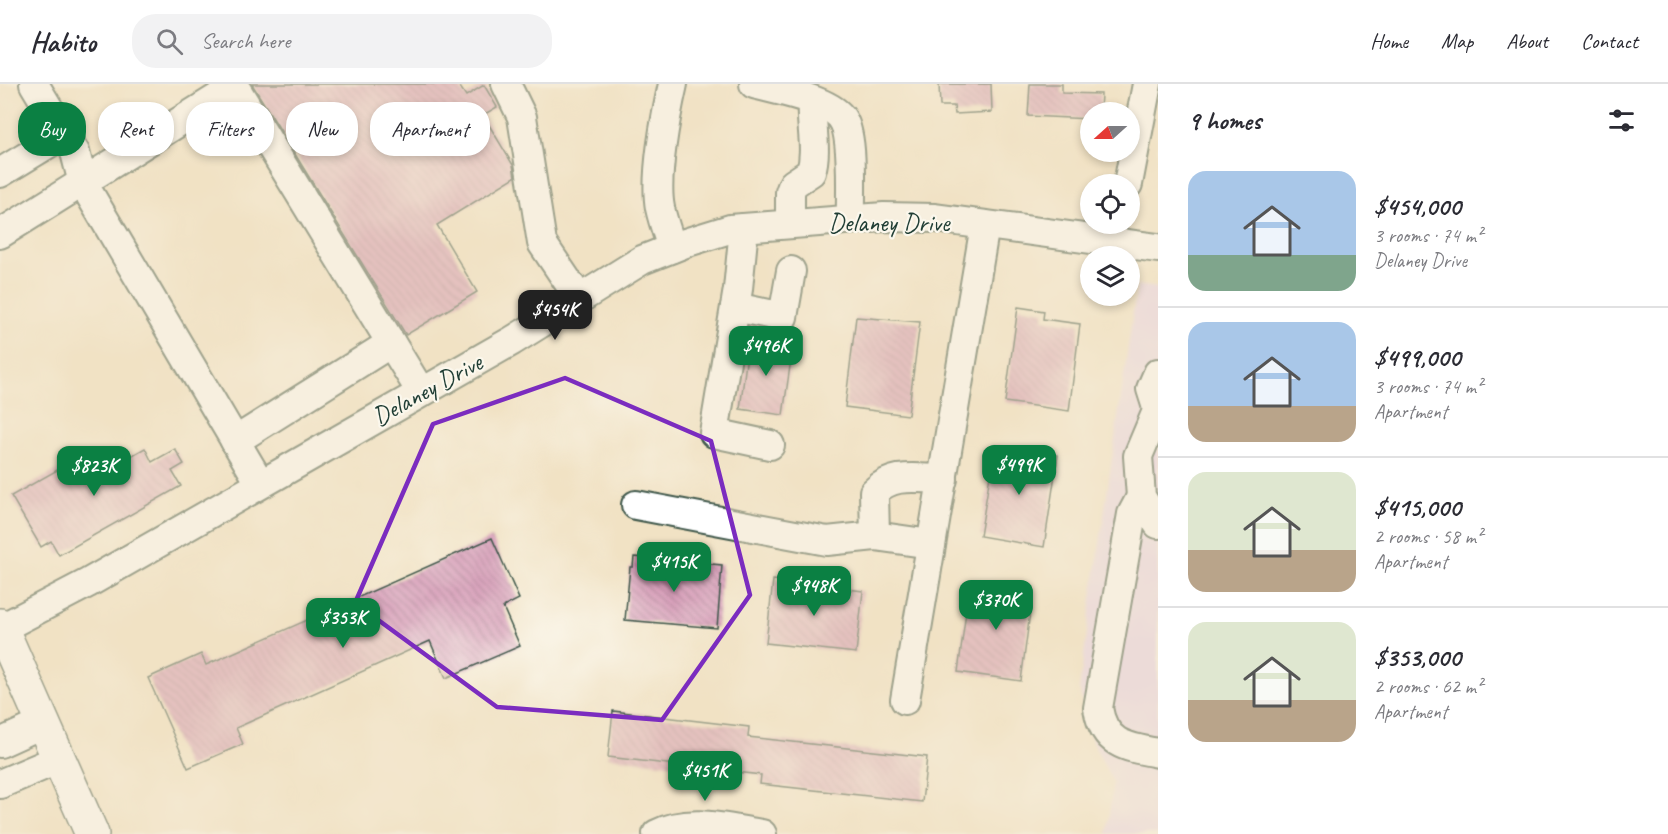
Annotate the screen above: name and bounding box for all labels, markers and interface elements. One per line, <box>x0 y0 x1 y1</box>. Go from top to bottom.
search box <box>132 14 552 68</box>
text: Habito <box>30 24 96 59</box>
icon: search <box>153 25 186 58</box>
text: Search here <box>201 27 291 55</box>
text: Home <box>1370 28 1408 54</box>
text: Map <box>1441 28 1473 54</box>
text: About <box>1506 28 1548 54</box>
text: Contact <box>1581 28 1638 54</box>
chip: Buy <box>18 102 86 156</box>
chip: Rent <box>98 102 174 156</box>
chip: Filters <box>186 102 274 156</box>
chip: New <box>286 102 358 156</box>
chip: Apartment <box>370 102 490 156</box>
north arrow <box>1080 102 1140 162</box>
map controls <box>1080 102 1140 306</box>
text: 9 homes <box>1188 104 1261 137</box>
icon: filters <box>1605 104 1638 137</box>
button: locate <box>1080 174 1140 234</box>
text: $454,000 <box>1374 190 1461 223</box>
icon: home <box>1236 195 1308 267</box>
street label: Delaney Drive <box>829 206 951 239</box>
text: 3 rooms · 74 m² <box>1374 223 1482 248</box>
button: layers <box>1080 246 1140 306</box>
text: Delaney Drive <box>1374 248 1467 273</box>
pin: $454K <box>513 290 597 341</box>
text: $454K <box>532 297 578 322</box>
pin: $496K <box>724 326 808 377</box>
text: $496K <box>743 333 789 358</box>
text: $499,000 <box>1374 341 1460 374</box>
street label: Delaney Drive <box>366 345 489 433</box>
icon: home <box>1236 346 1308 418</box>
text: 3 rooms · 74 m² <box>1374 374 1482 399</box>
text: Apartment <box>1374 399 1447 424</box>
pin: $499K <box>977 445 1061 496</box>
pin: $823K <box>52 446 136 497</box>
text: $499K <box>996 452 1042 477</box>
text: $823K <box>71 453 117 478</box>
text: $415,000 <box>1374 491 1461 524</box>
icon: home <box>1236 496 1308 568</box>
text: 2 rooms · 58 m² <box>1374 524 1482 549</box>
pin: $415K <box>632 542 716 593</box>
text: $415K <box>651 549 697 574</box>
text: Apartment <box>1374 549 1447 574</box>
pin: $948K <box>772 566 856 617</box>
text: $948K <box>791 573 837 598</box>
pin: $370K <box>954 580 1038 631</box>
text: $370K <box>973 587 1019 612</box>
pin: $353K <box>301 598 385 649</box>
text: $353K <box>320 605 366 630</box>
text: $353,000 <box>1374 641 1461 674</box>
icon: home <box>1236 646 1308 718</box>
text: 2 rooms · 62 m² <box>1374 674 1482 699</box>
text: Apartment <box>1374 699 1447 724</box>
pin: $451K <box>663 751 747 802</box>
text: $451K <box>682 758 728 783</box>

